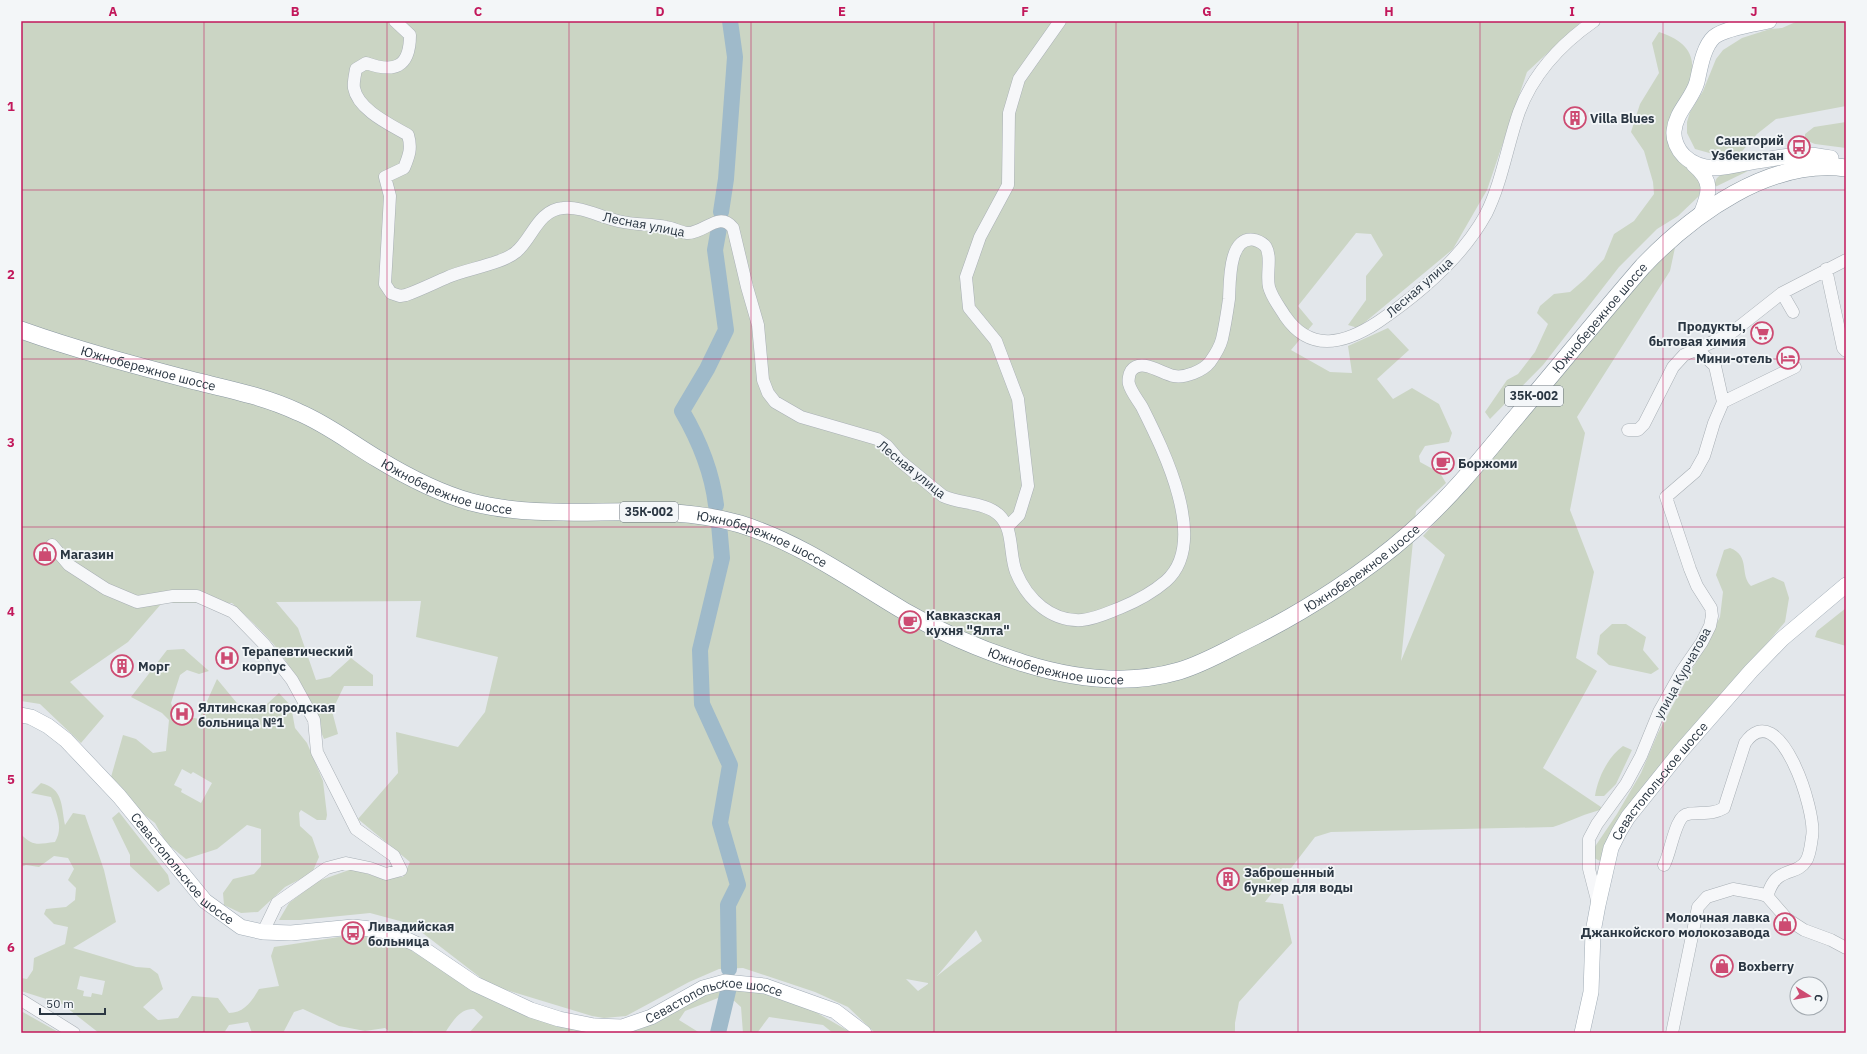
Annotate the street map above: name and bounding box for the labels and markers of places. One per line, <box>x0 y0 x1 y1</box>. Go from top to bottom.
building icon: Villa Blues <box>1562 105 1588 131</box>
place label: Villa Blues <box>1590 110 1655 127</box>
place label: Санаторий Узбекистан <box>1711 132 1784 164</box>
bus stop icon: Санаторий Узбекистан <box>1786 134 1812 160</box>
place label: Продукты, бытовая химия <box>1649 318 1746 350</box>
supermarket icon: Продукты, бытовая химия <box>1749 320 1775 346</box>
hotel icon: Мини-отель <box>1775 345 1801 371</box>
place label: Мини-отель <box>1696 350 1772 367</box>
cafe icon: Боржоми <box>1430 450 1456 476</box>
place label: Боржоми <box>1458 455 1517 472</box>
shop icon: Магазин <box>32 541 58 567</box>
place label: Магазин <box>60 546 114 563</box>
place label: Кавказская кухня "Ялта" <box>926 607 1010 639</box>
cafe icon: Кавказская кухня "Ялта" <box>897 609 923 635</box>
place label: Терапевтический корпус <box>242 643 353 675</box>
hospital icon: Терапевтический корпус <box>214 645 240 671</box>
building icon: Морг <box>109 653 135 679</box>
place label: Морг <box>138 658 170 675</box>
place label: Ялтинская городская больница №1 <box>198 699 335 731</box>
hospital icon: Ялтинская городская больница №1 <box>169 701 195 727</box>
place label: Заброшенный бункер для воды <box>1244 864 1353 896</box>
building icon: Заброшенный бункер для воды <box>1215 866 1241 892</box>
place label: Молочная лавка Джанкойского молокозавода <box>1581 909 1770 941</box>
shop icon: Молочная лавка Джанкойского молокозавода <box>1772 911 1798 937</box>
place label: Ливадийская больница <box>368 918 454 950</box>
bus stop icon: Ливадийская больница <box>340 920 366 946</box>
shop icon: Boxberry <box>1709 953 1735 979</box>
place label: Boxberry <box>1738 958 1794 975</box>

